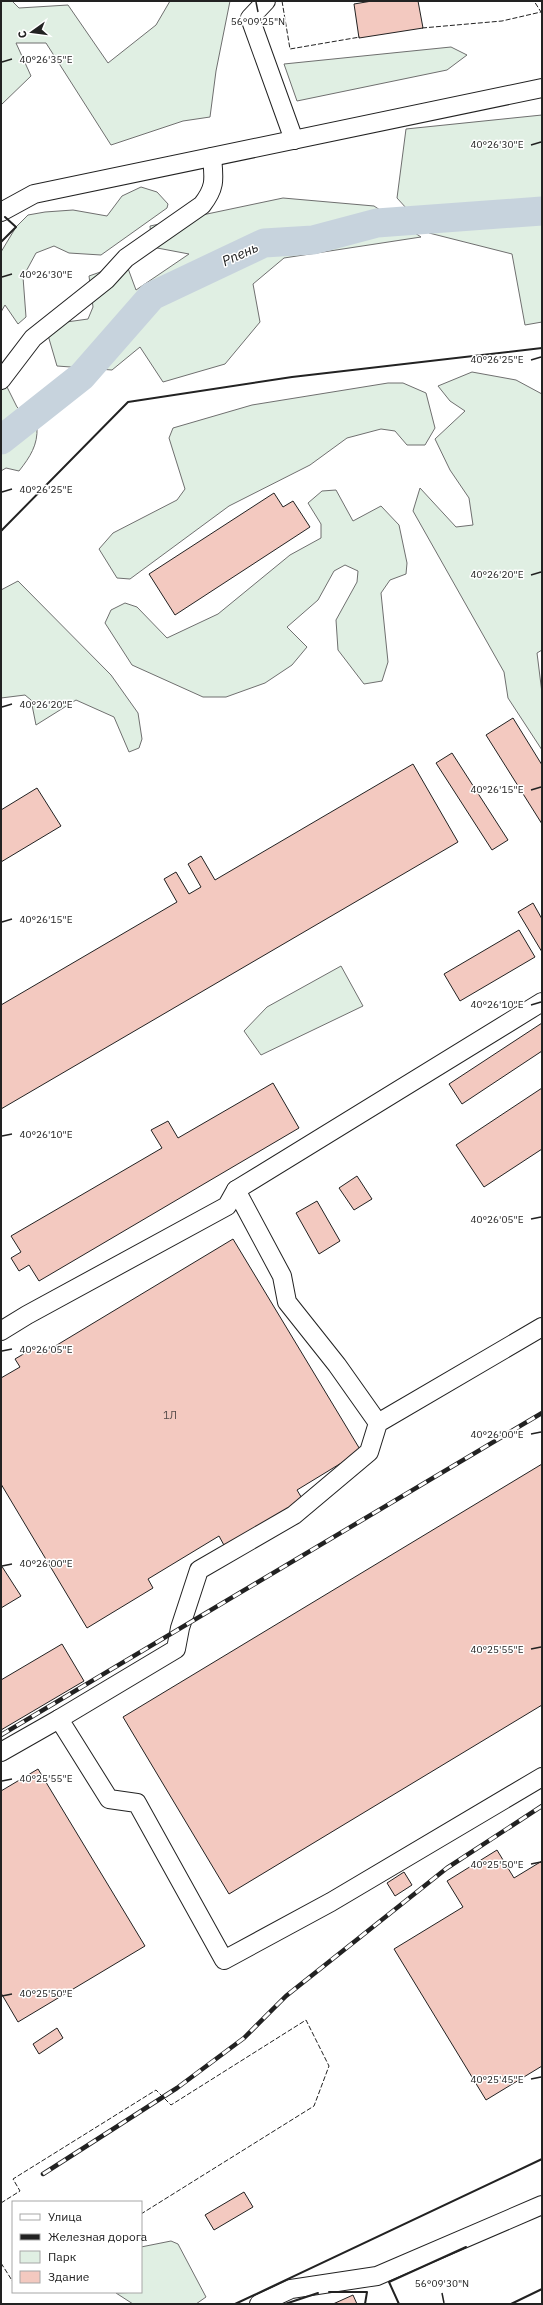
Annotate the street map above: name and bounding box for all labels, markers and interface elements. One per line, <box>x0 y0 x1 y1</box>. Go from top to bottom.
north arrow <box>12 12 52 52</box>
text: 56°09'25"N <box>231 15 285 28</box>
text: С <box>15 29 30 40</box>
text: 40°26'35"E <box>19 53 73 66</box>
text: 40°26'30"E <box>470 138 524 151</box>
water label: Рпень <box>219 238 261 270</box>
text: 40°26'30"E <box>19 268 73 281</box>
text: 40°26'25"E <box>470 353 524 366</box>
text: 40°26'25"E <box>19 483 73 496</box>
text: 40°26'20"E <box>470 568 524 581</box>
text: 40°26'20"E <box>19 698 73 711</box>
text: 40°26'15"E <box>470 783 524 796</box>
text: 40°26'15"E <box>19 913 73 926</box>
text: 40°26'10"E <box>470 998 524 1011</box>
text: 40°26'10"E <box>19 1128 73 1141</box>
text: 40°26'05"E <box>470 1213 524 1226</box>
text: 40°26'05"E <box>19 1343 73 1356</box>
house number: 1Л <box>163 1408 177 1422</box>
text: 40°26'00"E <box>470 1428 524 1441</box>
text: 40°26'00"E <box>19 1557 73 1570</box>
text: 40°25'55"E <box>470 1643 524 1656</box>
text: 40°25'55"E <box>19 1772 73 1785</box>
text: 40°25'50"E <box>470 1858 524 1871</box>
text: 40°25'50"E <box>19 1987 73 2000</box>
text: 40°25'45"E <box>470 2073 524 2086</box>
legend <box>12 2201 142 2293</box>
text: Улица <box>48 2209 82 2224</box>
text: Железная дорога <box>48 2229 148 2244</box>
text: Парк <box>48 2249 77 2264</box>
text: Здание <box>48 2269 90 2284</box>
text: 56°09'30"N <box>415 2277 469 2290</box>

